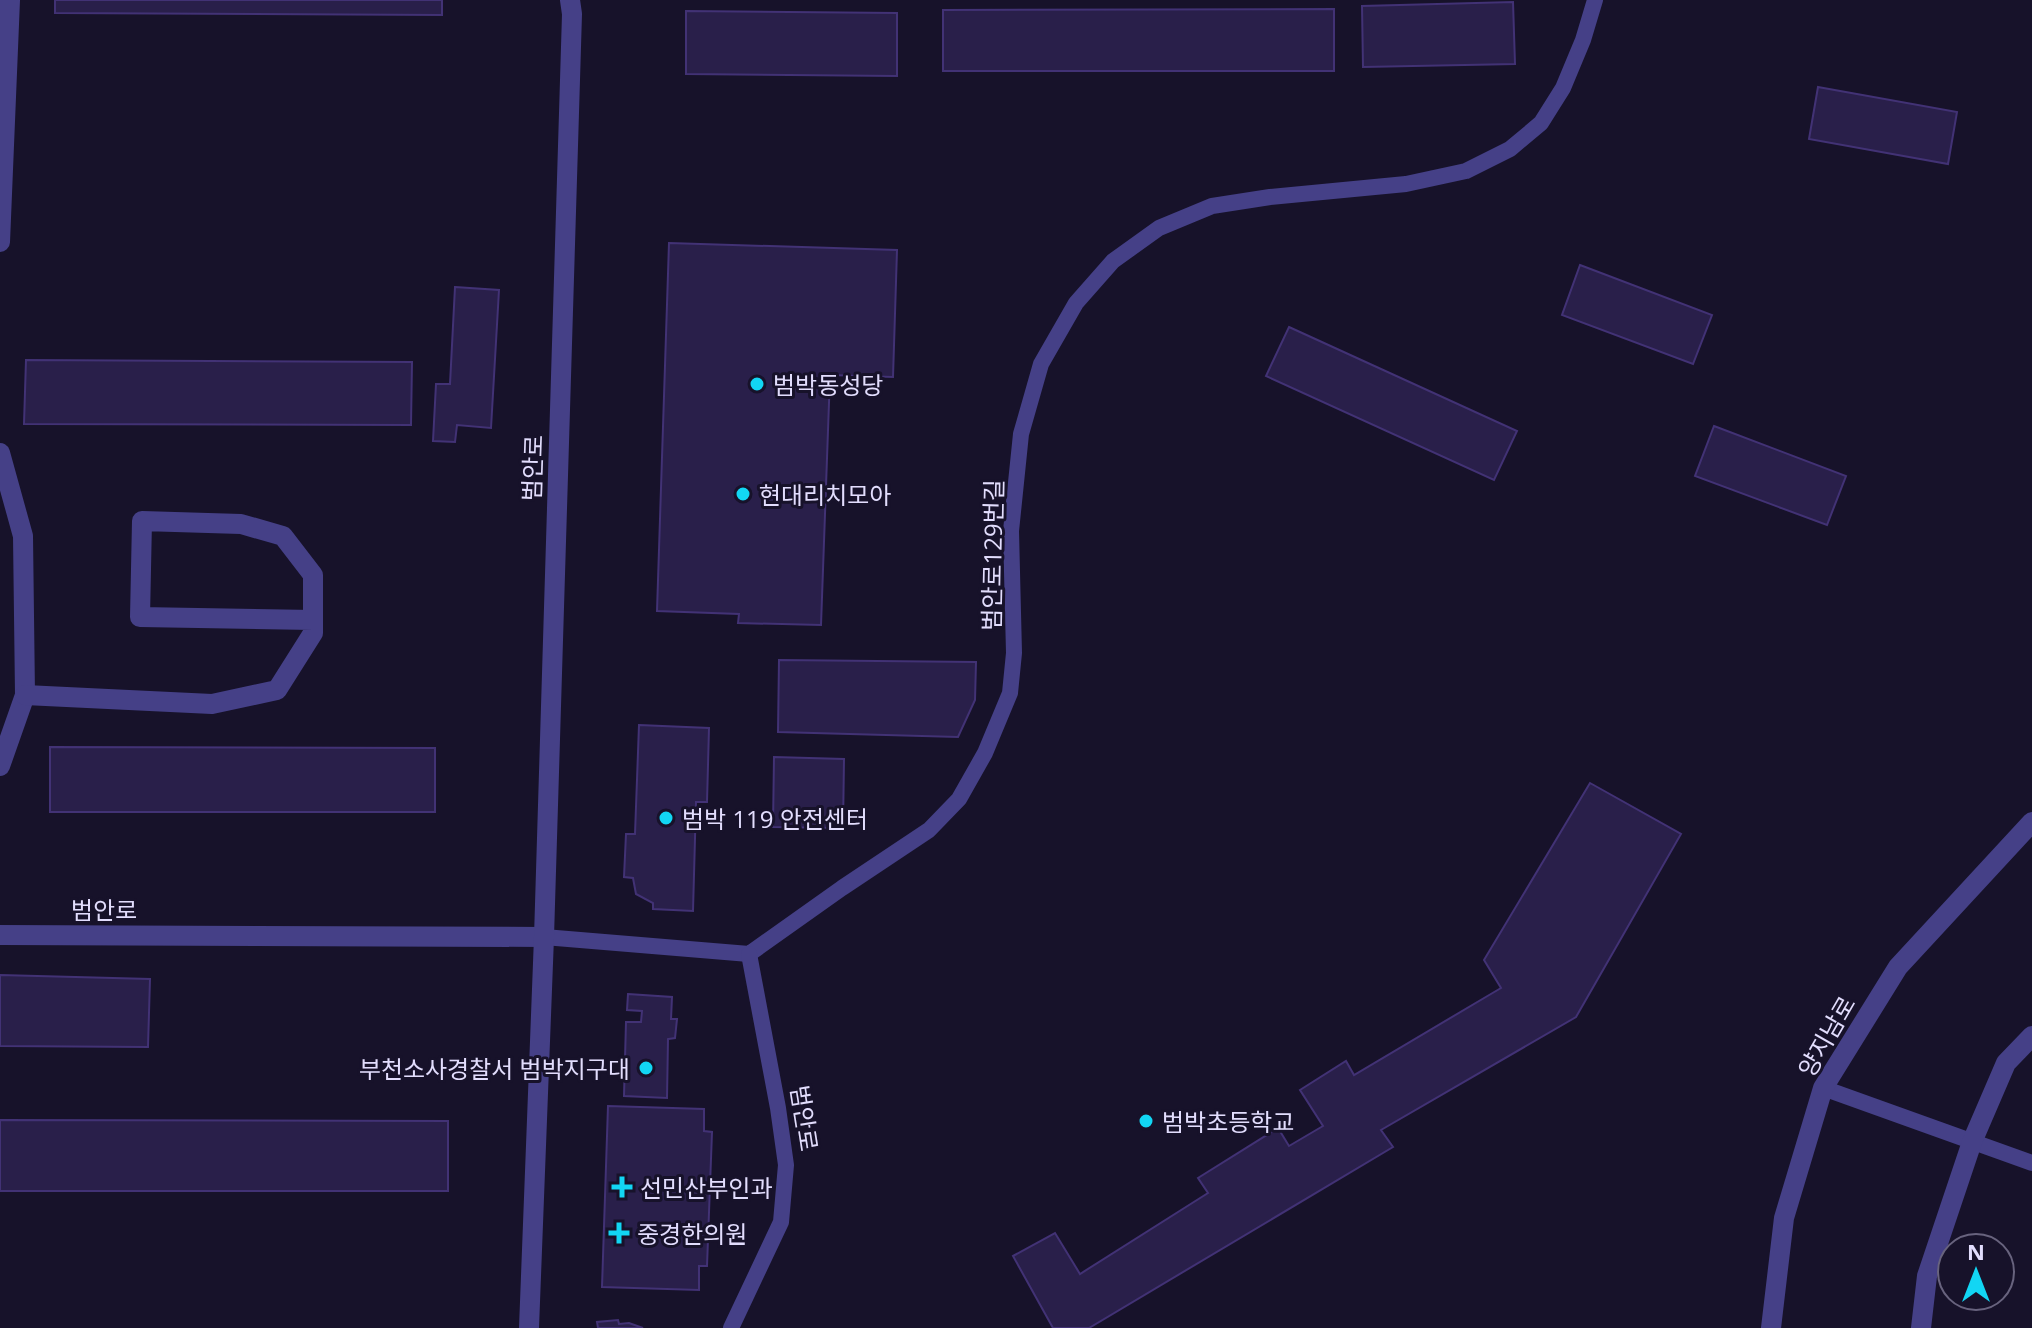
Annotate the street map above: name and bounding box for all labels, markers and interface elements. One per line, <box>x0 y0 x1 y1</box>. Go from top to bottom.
place label: 범박동성당 <box>773 368 883 401</box>
marker: 범박동성당 <box>748 375 766 393</box>
street label: 범안로 <box>514 434 550 502</box>
place label: 현대리치모아 <box>759 478 891 511</box>
street label: 범안로129번길 <box>974 479 1010 631</box>
marker: 현대리치모아 <box>734 485 752 503</box>
place label: 범박 119 안전센터 <box>682 802 868 835</box>
marker: 범박 119 안전센터 <box>657 809 675 827</box>
street label: 범안로 <box>71 893 137 926</box>
street label: 양지남로 <box>1790 990 1862 1082</box>
place label: 부천소사경찰서 범박지구대 <box>359 1052 630 1085</box>
marker: 부천소사경찰서 범박지구대 <box>637 1059 655 1077</box>
street label: 범안로 <box>784 1083 826 1153</box>
place label: 범박초등학교 <box>1162 1105 1294 1138</box>
marker: 범박초등학교 <box>1137 1112 1155 1130</box>
place label: 선민산부인과 <box>640 1171 772 1204</box>
marker: 선민산부인과 <box>611 1176 633 1198</box>
place label: 중경한의원 <box>637 1217 747 1250</box>
marker: 중경한의원 <box>608 1222 630 1244</box>
north arrow <box>1936 1232 2016 1312</box>
text: N <box>1967 1236 1985 1266</box>

